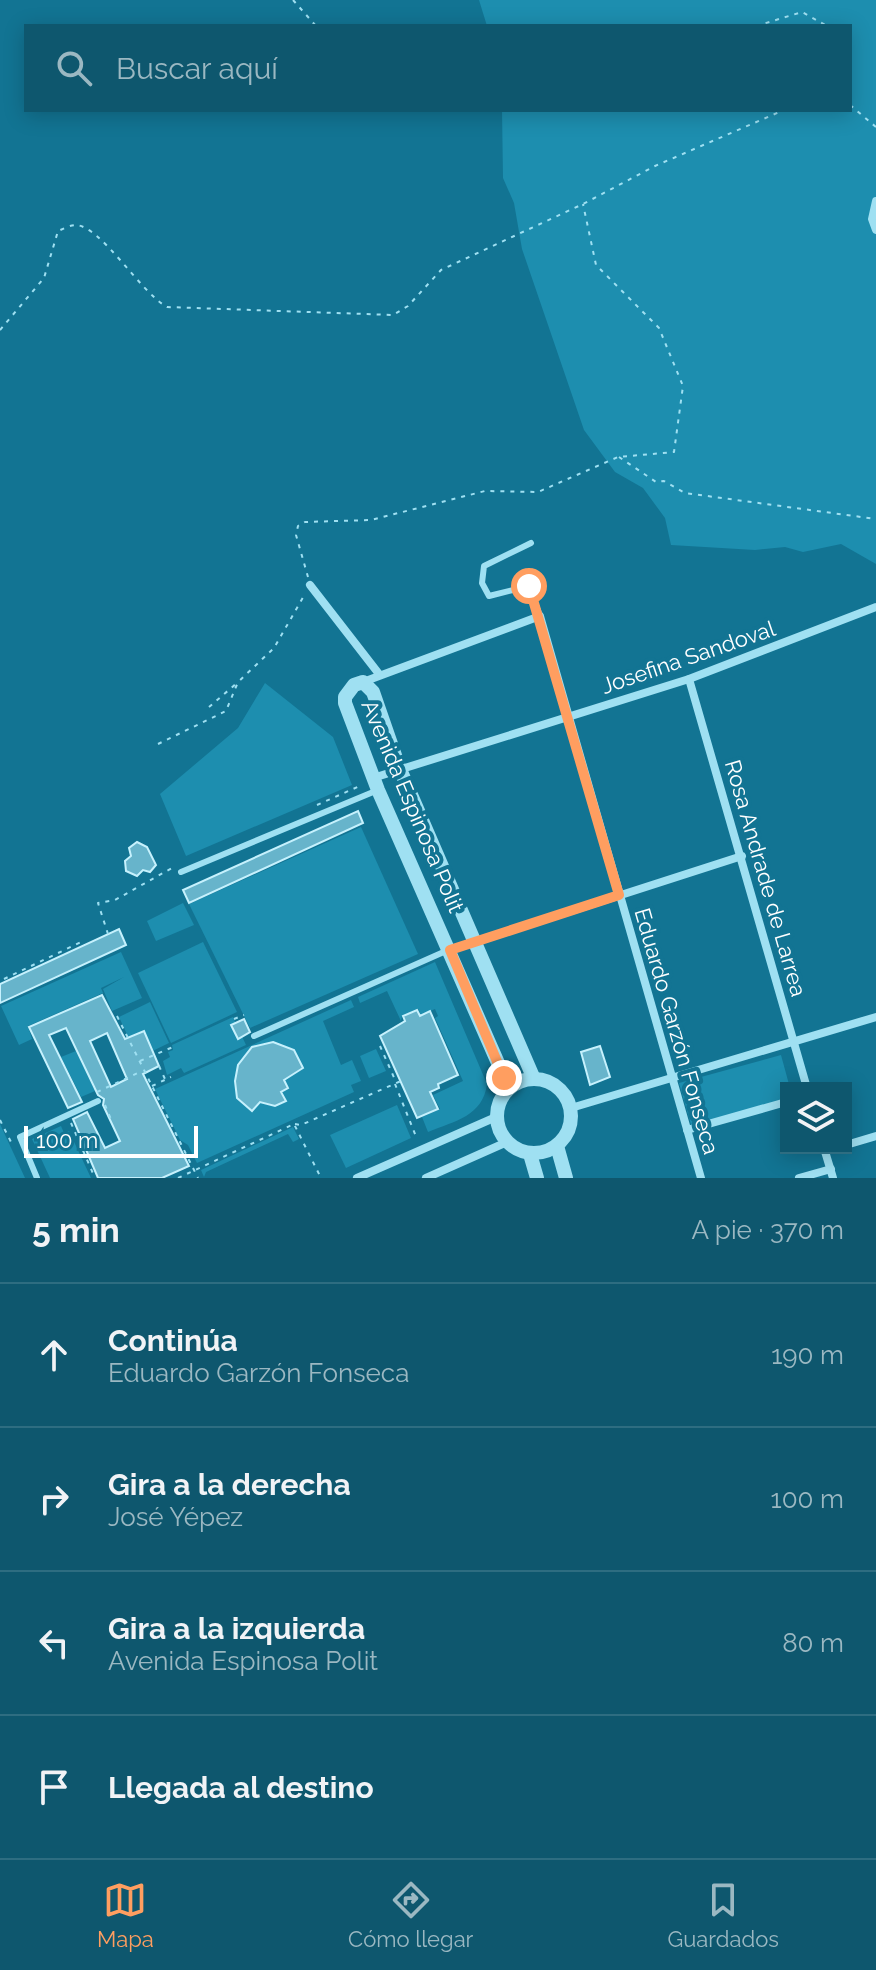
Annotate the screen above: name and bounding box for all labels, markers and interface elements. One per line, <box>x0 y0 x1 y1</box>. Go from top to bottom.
search box <box>24 24 852 112</box>
icon: search <box>52 46 96 90</box>
text: Buscar aquí <box>116 51 278 86</box>
route start <box>511 568 547 604</box>
street label: Josefina Sandoval <box>598 615 778 699</box>
street label: Avenida Espinosa Polit <box>356 696 470 917</box>
street label: Rosa Andrade de Larrea <box>720 757 812 999</box>
street label: Eduardo Garzón Fonseca <box>629 905 725 1157</box>
route end <box>486 1060 522 1096</box>
map controls <box>780 1082 852 1154</box>
button: layers <box>780 1082 852 1154</box>
scale bar <box>24 1122 198 1158</box>
text: 100 m <box>36 1127 98 1153</box>
text: 5 min <box>32 1210 120 1250</box>
text: A pie · 370 m <box>691 1215 844 1245</box>
text: Continúa <box>108 1323 238 1358</box>
icon: ahead <box>32 1333 76 1377</box>
text: 190 m <box>771 1340 844 1370</box>
text: Eduardo Garzón Fonseca <box>108 1358 409 1388</box>
text: Gira a la derecha <box>108 1467 351 1502</box>
icon: right <box>32 1477 76 1521</box>
text: 100 m <box>771 1484 844 1514</box>
text: José Yépez <box>108 1502 243 1532</box>
text: Gira a la izquierda <box>108 1611 365 1646</box>
icon: left <box>32 1621 76 1665</box>
text: 80 m <box>782 1628 844 1658</box>
text: Avenida Espinosa Polit <box>108 1646 378 1676</box>
icon: arrive <box>32 1765 76 1809</box>
text: Llegada al destino <box>108 1770 374 1805</box>
tab: Mapa <box>97 1878 154 1952</box>
tab: Cómo llegar <box>348 1878 473 1952</box>
tab: Guardados <box>668 1878 779 1952</box>

